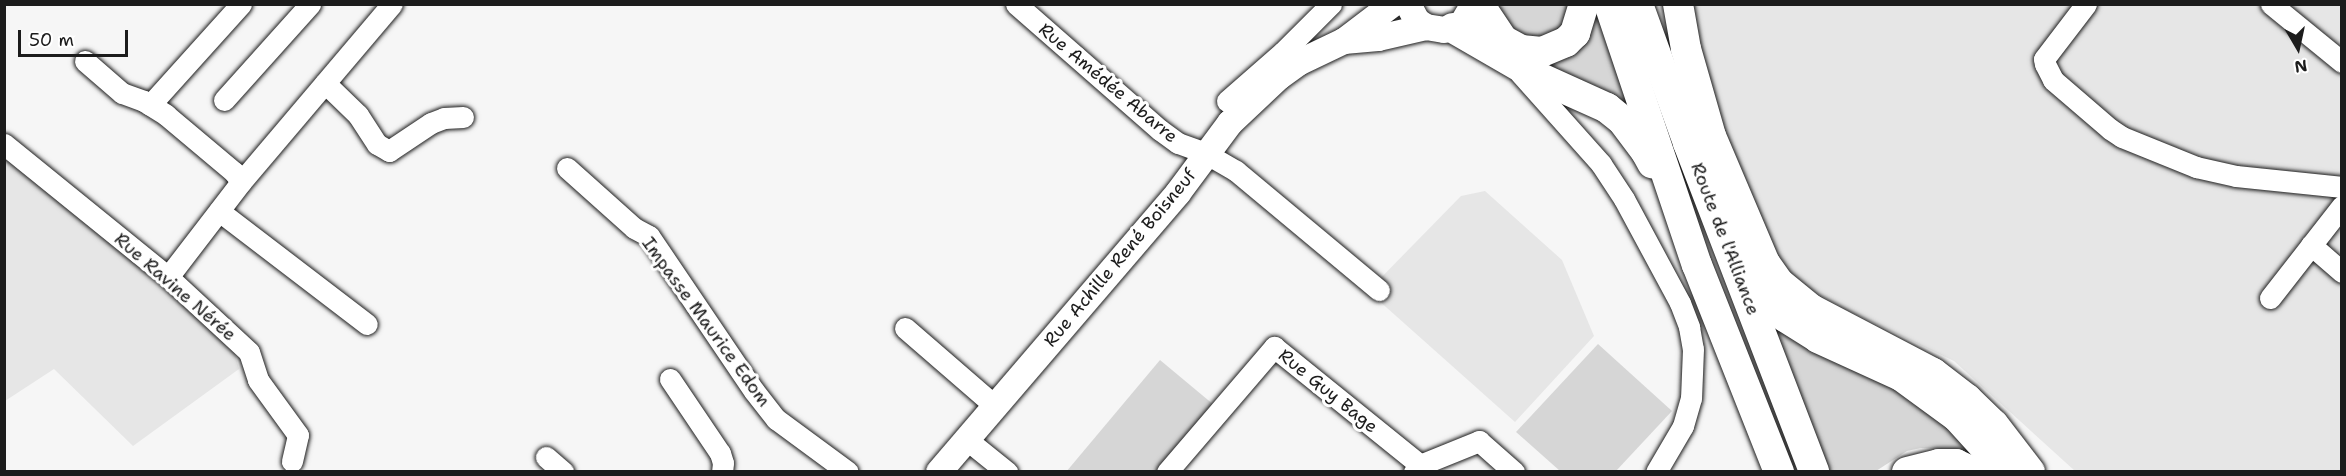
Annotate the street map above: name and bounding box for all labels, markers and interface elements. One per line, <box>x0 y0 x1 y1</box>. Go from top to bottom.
scale bar <box>21 18 130 56</box>
north arrow <box>2268 18 2328 78</box>
street label: Rue Amédée Abarre <box>1034 19 1182 147</box>
text: 50 m <box>29 28 74 52</box>
text: N <box>2293 55 2309 78</box>
street label: Route de l'Alliance <box>1686 160 1764 318</box>
street label: Rue Achille René Boisneuf <box>1039 165 1201 351</box>
street label: Rue Ravine Nérée <box>110 228 240 346</box>
street label: Impasse Maurice Edom <box>637 233 775 411</box>
street label: Rue Guy Bage <box>1274 344 1382 438</box>

